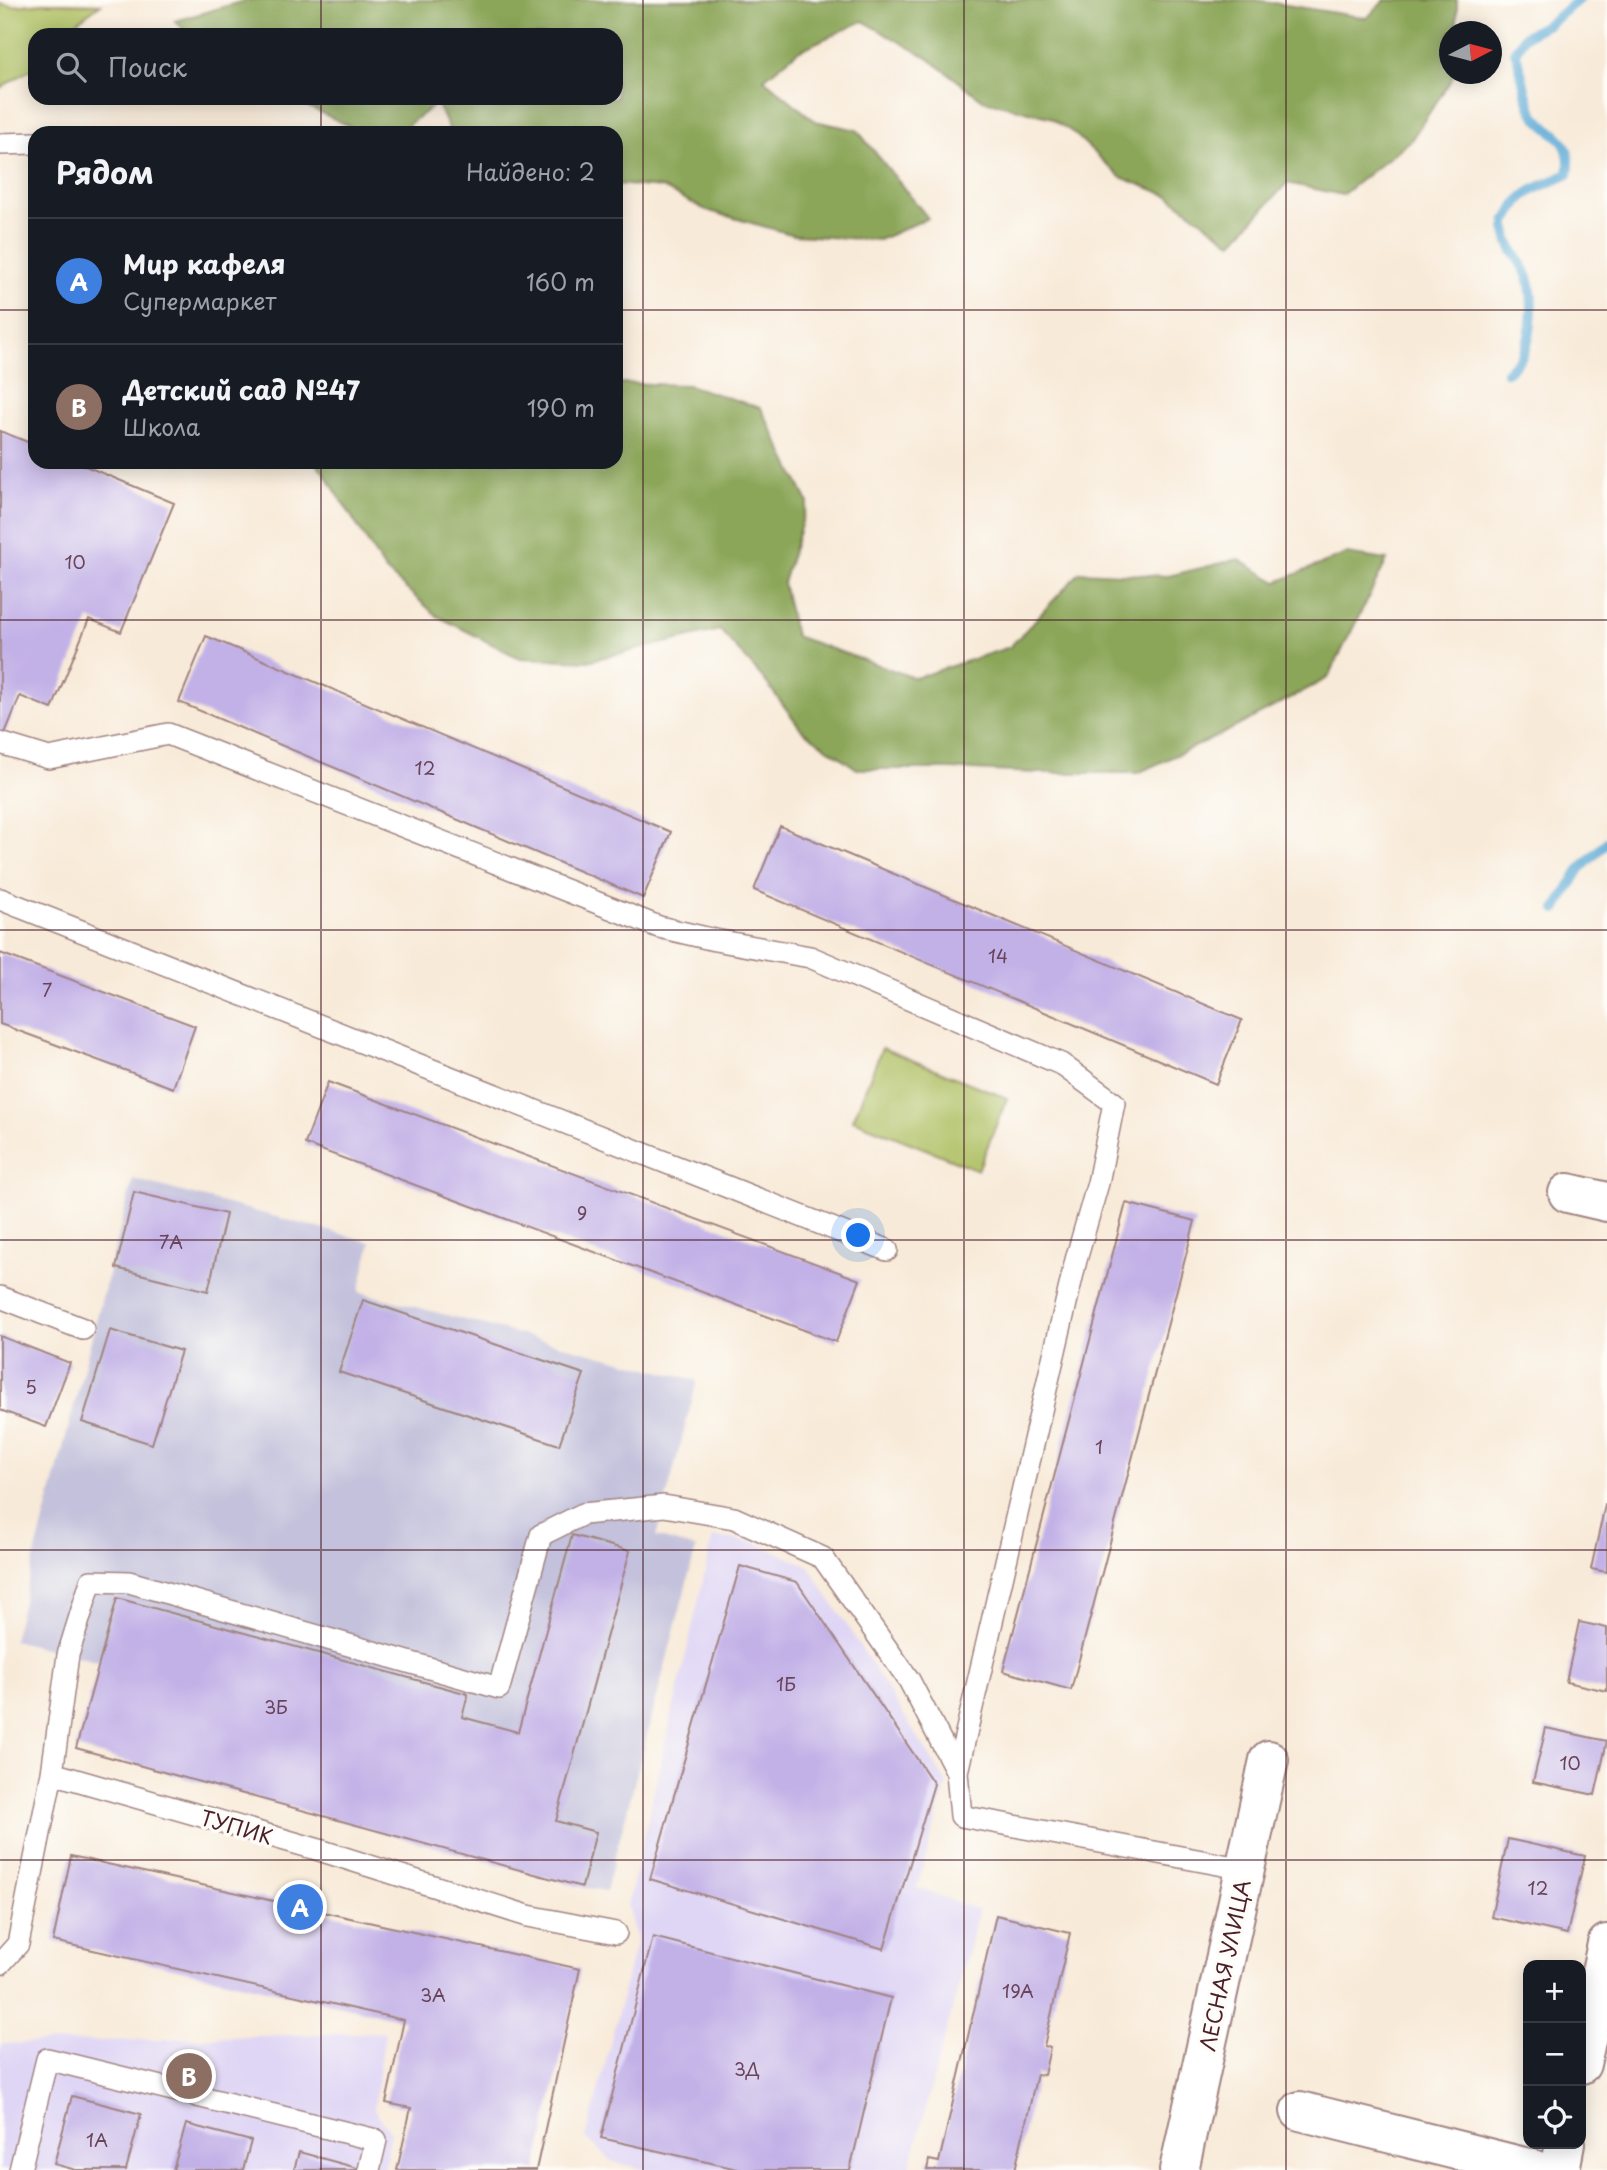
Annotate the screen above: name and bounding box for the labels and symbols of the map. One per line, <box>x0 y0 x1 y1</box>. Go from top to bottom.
north arrow <box>1439 21 1502 84</box>
house number: 10 <box>64 548 86 575</box>
house number: 12 <box>415 754 435 781</box>
house number: 14 <box>988 942 1008 969</box>
house number: 7 <box>42 976 52 1003</box>
house number: 9 <box>577 1199 587 1226</box>
your location <box>841 1218 875 1252</box>
house number: 7А <box>159 1228 183 1255</box>
house number: 5 <box>25 1373 37 1400</box>
house number: 1 <box>1095 1433 1103 1460</box>
house number: 1Б <box>776 1670 796 1697</box>
house number: 3Б <box>264 1693 288 1720</box>
house number: 10 <box>1559 1749 1581 1776</box>
street label: ТУПИК <box>197 1800 277 1852</box>
house number: 12 <box>1528 1874 1548 1901</box>
street label: ЛЕСНАЯ УЛИЦА <box>1190 1876 1258 2054</box>
pin: A <box>277 1881 323 1933</box>
house number: 19А <box>1002 1977 1034 2004</box>
house number: 3А <box>420 1981 446 2008</box>
pin: B <box>166 2050 212 2102</box>
house number: 3Д <box>734 2055 760 2082</box>
house number: 1А <box>86 2126 108 2153</box>

